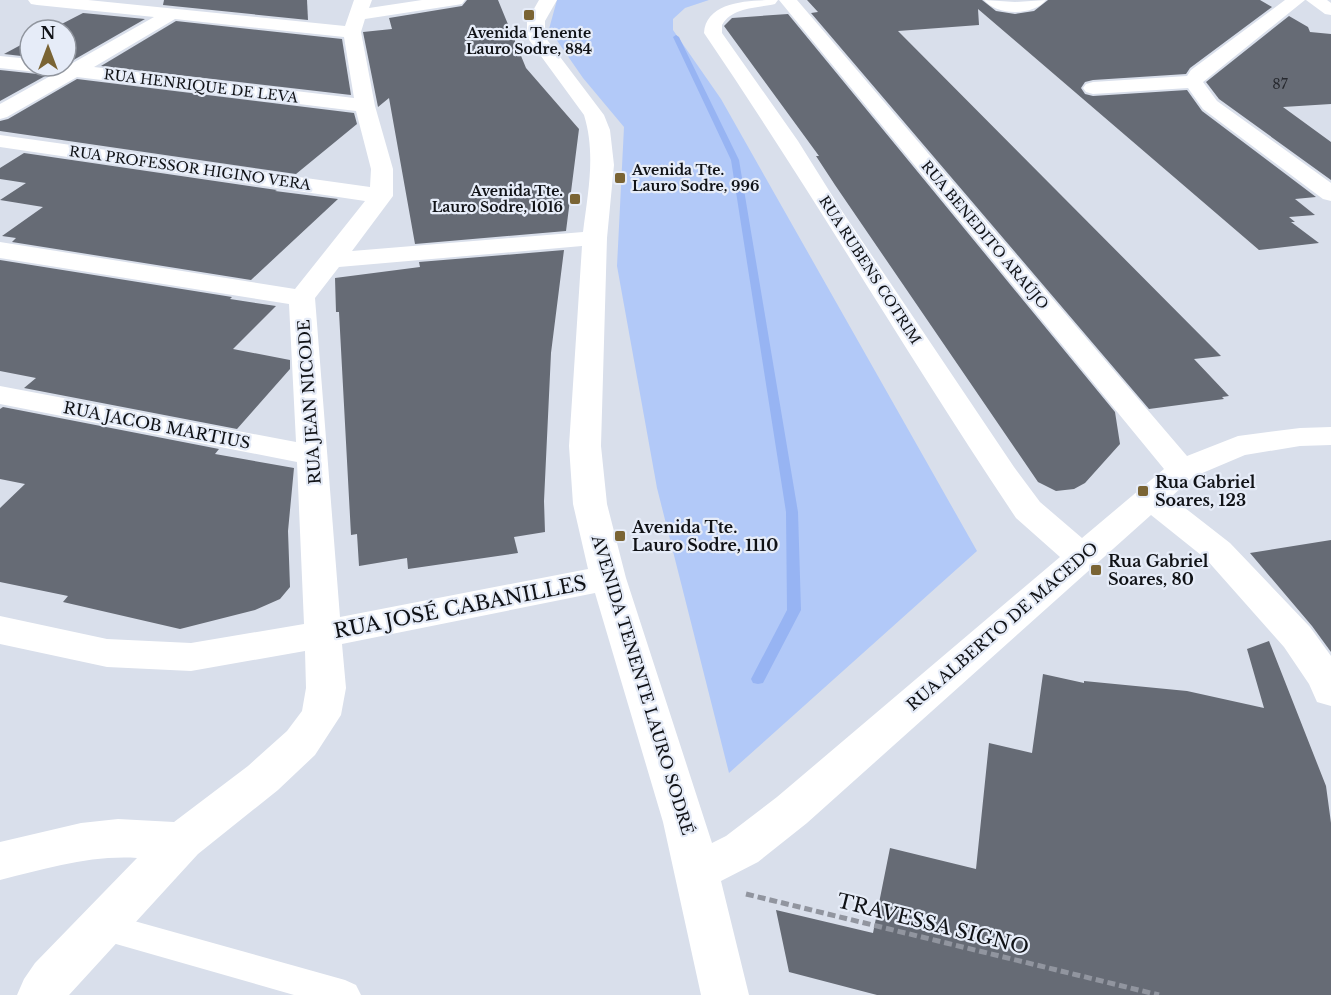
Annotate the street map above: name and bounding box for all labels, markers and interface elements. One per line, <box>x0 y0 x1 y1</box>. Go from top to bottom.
marker: Avenida Tenente Lauro Sodre, 884 <box>522 8 536 22</box>
north arrow <box>18 18 78 78</box>
text: N <box>40 23 56 43</box>
place label: Avenida Tenente Lauro Sodre, 884 <box>466 24 592 58</box>
street label: RUA HENRIQUE DE LEVA <box>103 65 299 107</box>
house number: 87 <box>1272 75 1289 93</box>
street label: RUA PROFESSOR HIGINO VERA <box>68 142 312 194</box>
street label: RUA BENEDITO ARAÚJO <box>917 156 1053 313</box>
place label: Avenida Tte. Lauro Sodre, 996 <box>631 161 759 195</box>
marker: Avenida Tte. Lauro Sodre, 996 <box>613 171 627 185</box>
place label: Avenida Tte. Lauro Sodre, 1016 <box>432 182 563 216</box>
marker: Avenida Tte. Lauro Sodre, 1016 <box>568 192 582 206</box>
street label: RUA RUBENS COTRIM <box>815 192 925 348</box>
street label: RUA JEAN NICODE <box>293 319 325 485</box>
street label: RUA JACOB MARTIUS <box>62 397 252 453</box>
place label: Rua Gabriel Soares, 123 <box>1155 472 1256 510</box>
marker: Rua Gabriel Soares, 123 <box>1136 484 1150 498</box>
place label: Avenida Tte. Lauro Sodre, 1110 <box>631 517 778 555</box>
marker: Avenida Tte. Lauro Sodre, 1110 <box>613 529 627 543</box>
street label: AVENIDA TENENTE LAURO SODRÉ <box>587 532 698 837</box>
street label: RUA ALBERTO DE MACEDO <box>902 537 1102 715</box>
place label: Rua Gabriel Soares, 80 <box>1108 551 1209 589</box>
marker: Rua Gabriel Soares, 80 <box>1089 563 1103 577</box>
street label: RUA JOSÉ CABANILLES <box>332 570 588 643</box>
street label: TRAVESSA SIGNO <box>835 889 1031 959</box>

